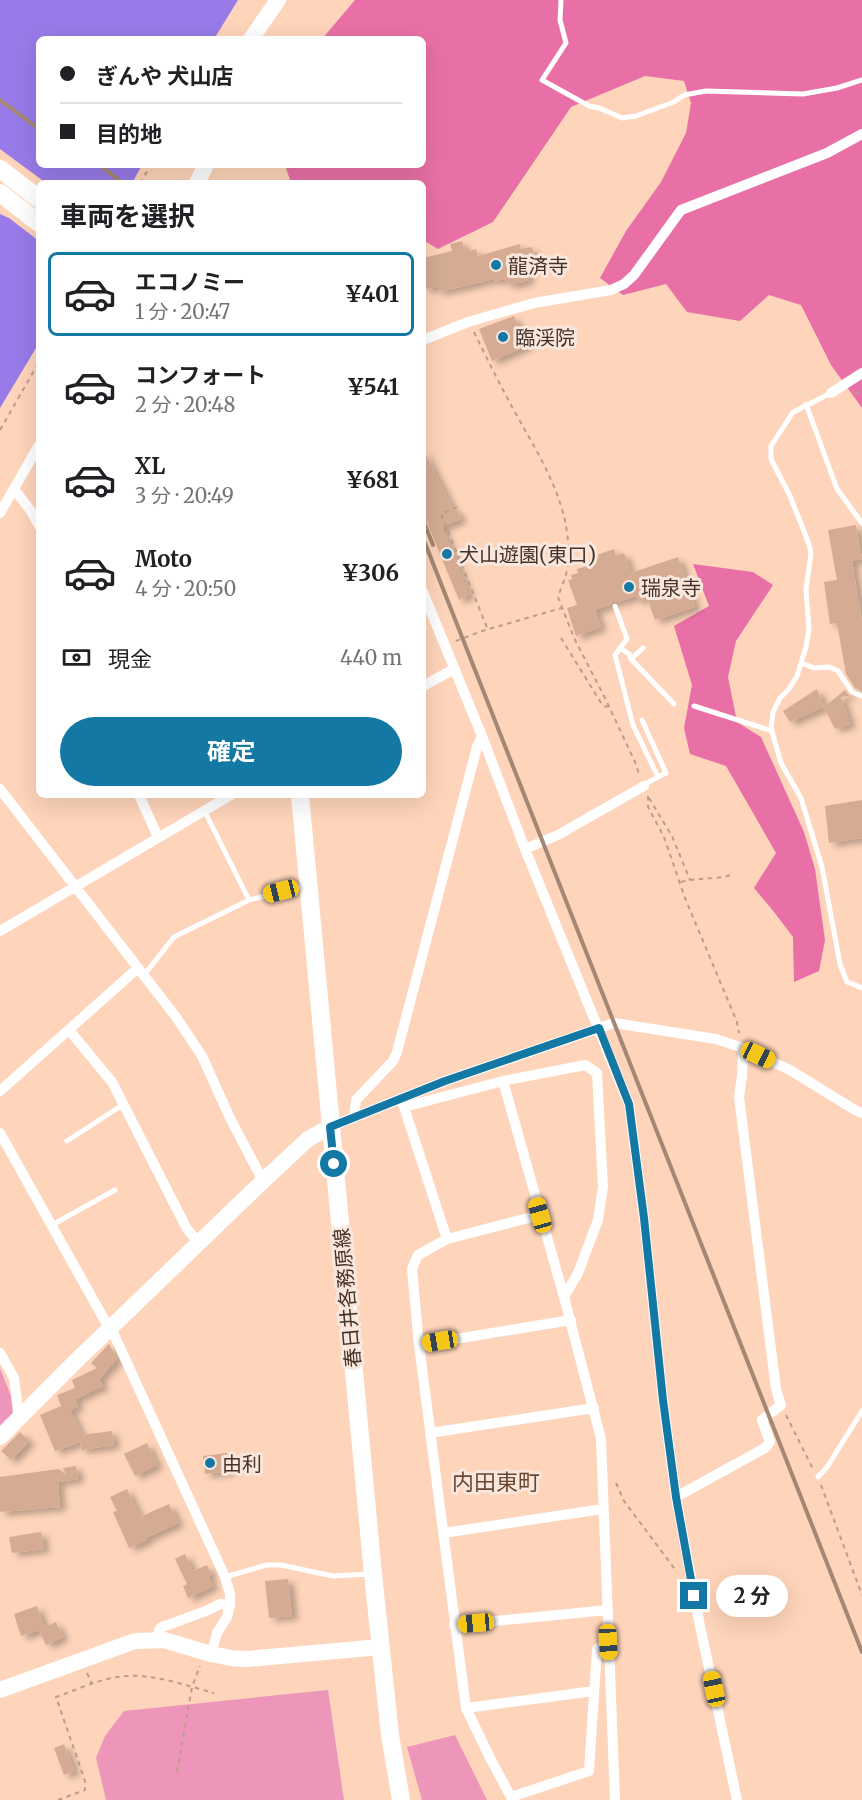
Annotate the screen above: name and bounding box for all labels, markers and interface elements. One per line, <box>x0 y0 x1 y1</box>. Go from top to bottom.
text: ぎんや 犬山店 <box>96 62 233 90</box>
text: 目的地 <box>96 120 162 148</box>
text: 車両を選択 <box>60 199 195 233</box>
place label: 龍済寺 <box>508 253 568 278</box>
marker: 龍済寺 <box>489 258 503 272</box>
icon: car <box>63 267 117 321</box>
text: エコノミー <box>135 268 245 296</box>
text: ¥401 <box>345 280 399 308</box>
text: 1 分 · 20:47 <box>135 299 230 324</box>
place label: 臨渓院 <box>515 325 575 350</box>
marker: 臨渓院 <box>496 330 510 344</box>
icon: car <box>63 360 117 414</box>
text: コンフォート <box>135 361 266 389</box>
text: ¥541 <box>347 373 399 401</box>
text: 2 分 · 20:48 <box>135 392 235 417</box>
text: XL <box>135 452 165 480</box>
icon: car <box>63 453 117 507</box>
text: ¥681 <box>346 466 399 494</box>
text: 3 分 · 20:49 <box>135 483 234 508</box>
place label: 犬山遊園(東口) <box>459 542 596 567</box>
text: Moto <box>135 545 192 573</box>
icon: car <box>63 546 117 600</box>
marker: 犬山遊園(東口) <box>440 547 454 561</box>
text: ¥306 <box>342 559 399 587</box>
place label: 瑞泉寺 <box>641 575 701 600</box>
text: 4 分 · 20:50 <box>135 576 236 601</box>
marker: 瑞泉寺 <box>622 580 636 594</box>
icon: cash <box>60 641 93 674</box>
text: 現金 <box>108 645 152 673</box>
text: 440 m <box>340 645 402 670</box>
button: 確定 <box>60 717 402 786</box>
car <box>261 878 301 904</box>
car <box>738 1039 778 1071</box>
route start <box>320 1150 347 1177</box>
car <box>526 1195 554 1235</box>
street label: 春日井各務原線 <box>328 1227 366 1369</box>
car <box>421 1329 459 1353</box>
place label: 由利 <box>222 1451 262 1476</box>
marker: 由利 <box>203 1456 217 1470</box>
district label: 内田東町 <box>452 1468 540 1496</box>
callout: 2 分 <box>715 1575 787 1617</box>
route end <box>680 1582 707 1609</box>
text: 2 分 <box>734 1583 770 1608</box>
car <box>457 1612 495 1634</box>
car <box>598 1624 618 1660</box>
car <box>701 1670 727 1708</box>

